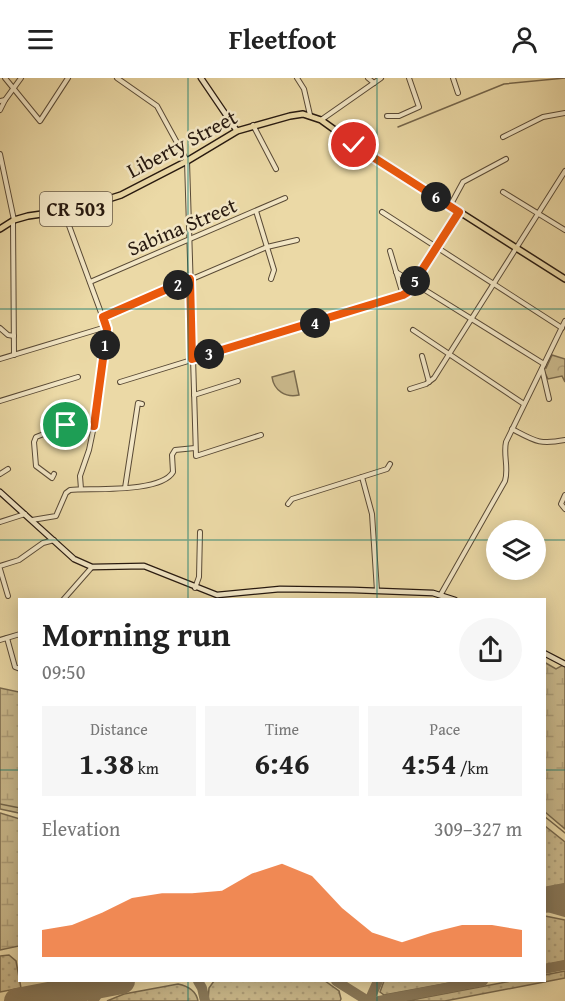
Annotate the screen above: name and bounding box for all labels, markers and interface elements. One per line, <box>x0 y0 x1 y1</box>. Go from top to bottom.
text: Fleetfoot <box>229 19 336 59</box>
icon: menu <box>24 23 57 56</box>
icon: person <box>508 23 541 56</box>
street label: Liberty Street <box>121 101 243 186</box>
pin <box>328 119 379 170</box>
icon: check <box>337 128 370 161</box>
pin: 6 <box>421 182 451 212</box>
text: 6 <box>432 185 440 209</box>
street label: Sabina Street <box>122 189 242 264</box>
road number: CR 503 <box>40 192 112 226</box>
pin: 5 <box>400 266 430 296</box>
text: 5 <box>411 269 419 293</box>
pin: 2 <box>163 270 193 300</box>
text: 2 <box>174 273 182 297</box>
pin: 4 <box>300 308 330 338</box>
text: 4 <box>311 311 319 335</box>
pin: 1 <box>90 330 120 360</box>
text: 1 <box>101 333 109 357</box>
pin: 3 <box>194 339 224 369</box>
text: 3 <box>205 342 213 366</box>
pin <box>40 399 91 450</box>
icon: arrive <box>49 408 82 441</box>
map controls <box>486 520 546 580</box>
button: layers <box>486 520 546 580</box>
text: Morning run <box>42 610 231 658</box>
button: share <box>459 618 522 681</box>
text: 09:50 <box>42 657 85 686</box>
text: Distance <box>90 717 148 741</box>
text: Time <box>265 717 299 741</box>
text: Pace <box>430 717 460 741</box>
text: 1.38 <box>79 741 134 785</box>
text: 6:46 <box>254 741 310 785</box>
text: 4:54 <box>401 741 456 785</box>
text: km <box>134 756 159 780</box>
text: /km <box>456 756 489 780</box>
text: Elevation <box>42 814 120 843</box>
text: 309–327 m <box>434 814 522 843</box>

